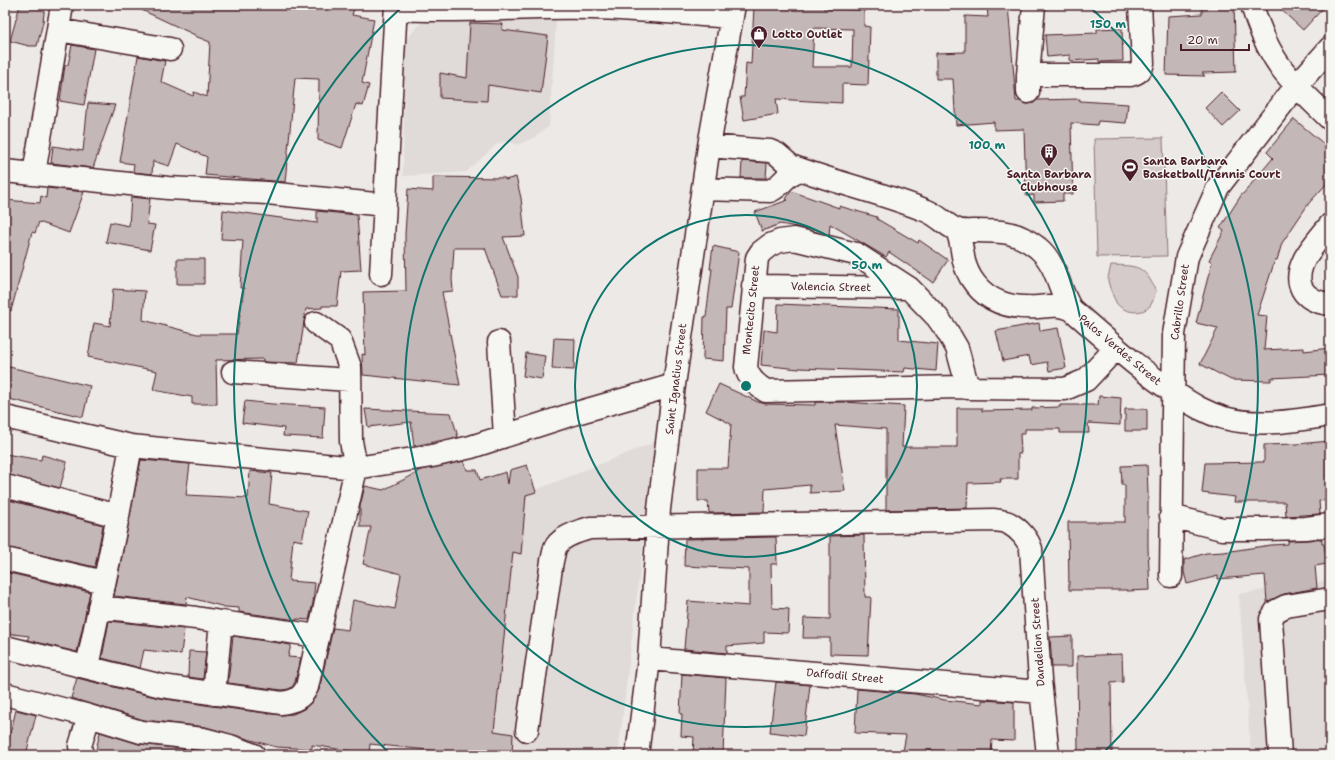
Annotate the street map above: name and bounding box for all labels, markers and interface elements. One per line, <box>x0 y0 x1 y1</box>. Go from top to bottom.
text: 150 m <box>1090 16 1126 32</box>
shop icon: Lotto Outlet <box>749 24 769 49</box>
scale bar <box>1181 26 1249 52</box>
place label: Lotto Outlet <box>772 27 843 42</box>
text: 20 m <box>1187 32 1218 48</box>
text: 100 m <box>969 137 1006 153</box>
building icon: Santa Barbara Clubhouse <box>1039 142 1059 167</box>
place label: Santa Barbara Basketball/Tennis Court <box>1143 154 1281 182</box>
sports icon: Santa Barbara Basketball/Tennis Court <box>1120 157 1140 182</box>
place label: Santa Barbara Clubhouse <box>1007 167 1092 195</box>
text: 50 m <box>852 257 883 273</box>
street label: Cabrillo Street <box>1167 263 1193 341</box>
street label: Montecito Street <box>739 264 763 355</box>
street label: Valencia Street <box>791 279 872 295</box>
street label: Palos Verdes Street <box>1076 311 1165 389</box>
street label: Saint Ignatius Street <box>662 322 690 436</box>
centre of rings <box>739 379 753 393</box>
street label: Dandelion Street <box>1027 597 1049 687</box>
street label: Daffodil Street <box>806 665 885 687</box>

